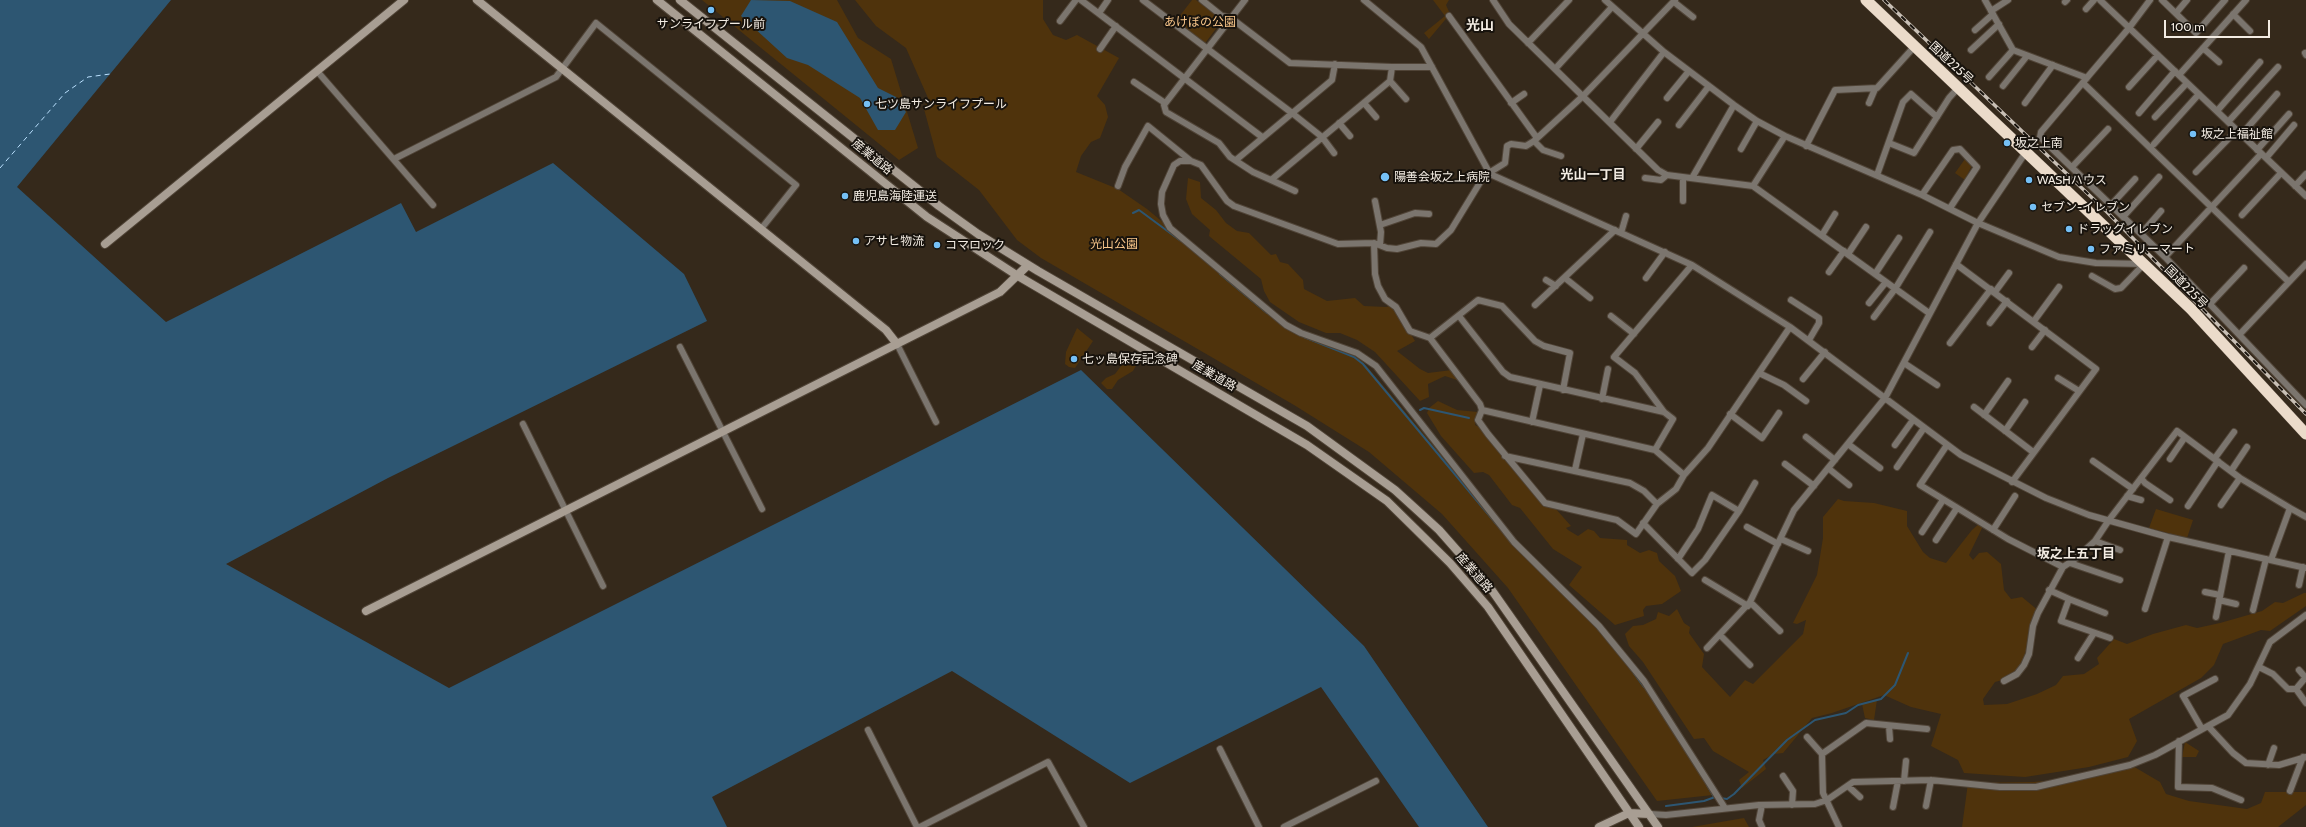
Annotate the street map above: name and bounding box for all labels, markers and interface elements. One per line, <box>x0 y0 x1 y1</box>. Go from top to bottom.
marker: サンライフプール前 <box>706 5 716 15</box>
scale bar <box>2166 12 2272 38</box>
park label: あけぼの公園 <box>1164 15 1236 29</box>
place label: サンライフプール前 <box>657 17 765 31</box>
district label: 光山 <box>1466 18 1494 34</box>
text: 100 m <box>2171 19 2205 34</box>
street label: 国道225号 <box>1926 39 1976 87</box>
place label: 七ツ島サンライフプール <box>875 97 1007 111</box>
marker: 七ツ島サンライフプール <box>862 99 872 109</box>
place label: 坂之上福祉館 <box>2201 127 2273 141</box>
marker: 坂之上福祉館 <box>2188 129 2198 139</box>
street label: 産業道路 <box>849 136 895 178</box>
place label: 坂之上南 <box>2015 136 2063 150</box>
marker: 坂之上南 <box>2002 138 2012 148</box>
district label: 光山一丁目 <box>1561 167 1625 183</box>
place label: 陽善会坂之上病院 <box>1394 170 1490 184</box>
marker: 陽善会坂之上病院 <box>1379 171 1391 183</box>
place label: WASHハウス <box>2037 173 2107 187</box>
marker: WASHハウス <box>2024 175 2034 185</box>
place label: 鹿児島海陸運送 <box>853 189 937 203</box>
marker: 鹿児島海陸運送 <box>840 191 850 201</box>
place label: セブン-イレブン <box>2041 200 2130 214</box>
marker: セブン-イレブン <box>2028 202 2038 212</box>
place label: ドラッグイレブン <box>2077 222 2173 236</box>
marker: ドラッグイレブン <box>2064 224 2074 234</box>
place label: アサヒ物流 <box>864 234 924 248</box>
marker: アサヒ物流 <box>851 236 861 246</box>
park label: 光山公園 <box>1090 237 1138 251</box>
place label: コマロック <box>945 238 1005 252</box>
marker: コマロック <box>932 240 942 250</box>
place label: ファミリーマート <box>2099 242 2195 256</box>
marker: ファミリーマート <box>2086 244 2096 254</box>
street label: 国道225号 <box>2161 262 2211 312</box>
place label: 七ッ島保存記念碑 <box>1082 352 1178 366</box>
marker: 七ッ島保存記念碑 <box>1069 354 1079 364</box>
street label: 産業道路 <box>1190 358 1238 394</box>
district label: 坂之上五丁目 <box>2037 546 2115 562</box>
street label: 産業道路 <box>1453 550 1495 596</box>

